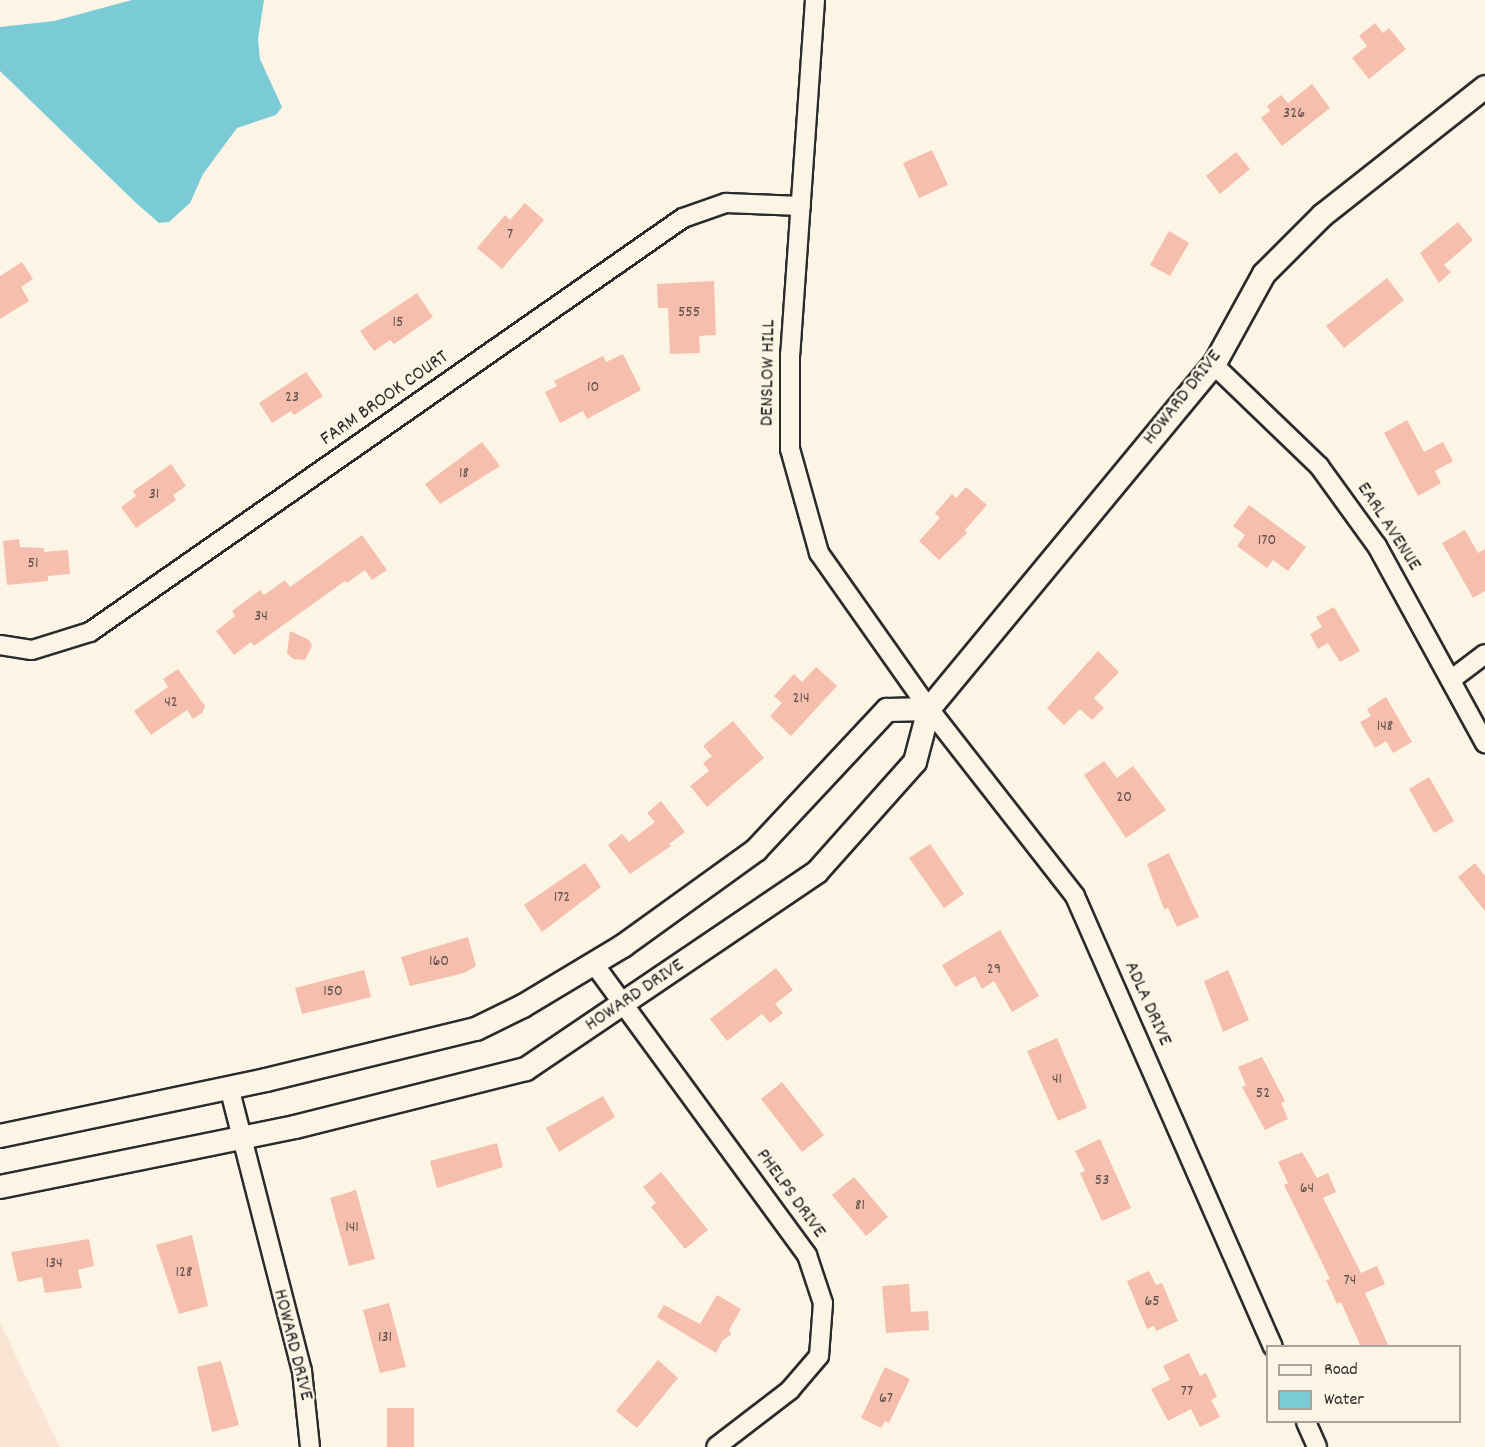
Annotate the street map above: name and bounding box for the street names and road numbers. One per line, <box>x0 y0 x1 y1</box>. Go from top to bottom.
street label: DENSLOW HILL <box>756 319 782 427</box>
street label: FARM BROOK COURT <box>316 346 454 452</box>
street label: HOWARD DRIVE <box>1139 346 1227 450</box>
street label: EARL AVENUE <box>1351 478 1425 576</box>
street label: HOWARD DRIVE <box>581 954 689 1038</box>
street label: ADLA DRIVE <box>1118 958 1176 1050</box>
street label: PHELPS DRIVE <box>750 1145 830 1243</box>
street label: HOWARD DRIVE <box>267 1287 317 1403</box>

